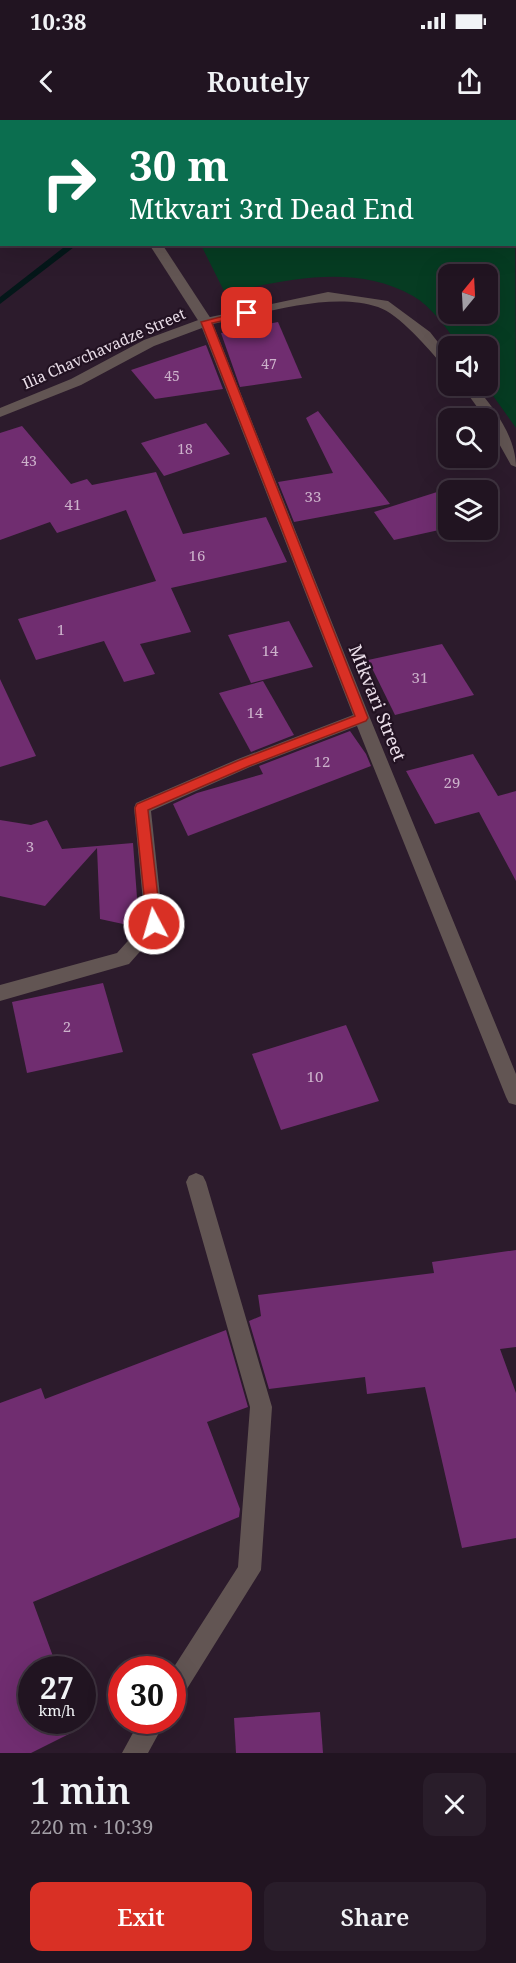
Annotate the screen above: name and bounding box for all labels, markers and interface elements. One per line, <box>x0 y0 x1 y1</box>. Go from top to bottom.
text: 10:38 <box>30 6 86 36</box>
text: Routely <box>207 63 309 100</box>
icon: back <box>30 65 63 98</box>
icon: share <box>453 65 486 98</box>
text: 30 m <box>129 136 229 193</box>
icon: right <box>30 144 108 222</box>
text: Mtkvari 3rd Dead End <box>129 190 414 227</box>
north arrow <box>438 264 498 324</box>
map controls <box>438 264 498 540</box>
pin <box>221 287 272 338</box>
icon: arrive <box>230 296 263 329</box>
street label: Ilia Chavchavadze Street <box>19 303 188 393</box>
button: sound <box>438 336 498 396</box>
house number: 47 <box>261 354 277 373</box>
house number: 45 <box>164 366 180 385</box>
button: search <box>438 408 498 468</box>
house number: 18 <box>177 439 193 458</box>
house number: 43 <box>21 451 37 470</box>
button: layers <box>438 480 498 540</box>
house number: 33 <box>305 486 321 506</box>
house number: 41 <box>65 494 81 514</box>
house number: 16 <box>189 545 205 565</box>
house number: 1 <box>57 619 65 639</box>
house number: 14 <box>262 640 279 660</box>
street label: Mtkvari Street <box>344 641 412 764</box>
house number: 31 <box>412 667 428 687</box>
house number: 14 <box>247 702 264 722</box>
house number: 12 <box>314 751 330 771</box>
house number: 29 <box>444 772 460 792</box>
house number: 3 <box>26 836 34 856</box>
position arrow <box>122 892 186 956</box>
house number: 2 <box>63 1016 71 1036</box>
house number: 10 <box>307 1066 323 1086</box>
speed limit sign: 30 <box>108 1656 186 1734</box>
text: 27 <box>40 1667 74 1708</box>
text: km/h <box>39 1700 75 1720</box>
text: 1 min <box>30 1766 131 1815</box>
button: close <box>423 1773 486 1836</box>
text: 220 m · 10:39 <box>30 1813 153 1840</box>
button: Exit <box>30 1882 252 1951</box>
button: Share <box>264 1882 486 1951</box>

